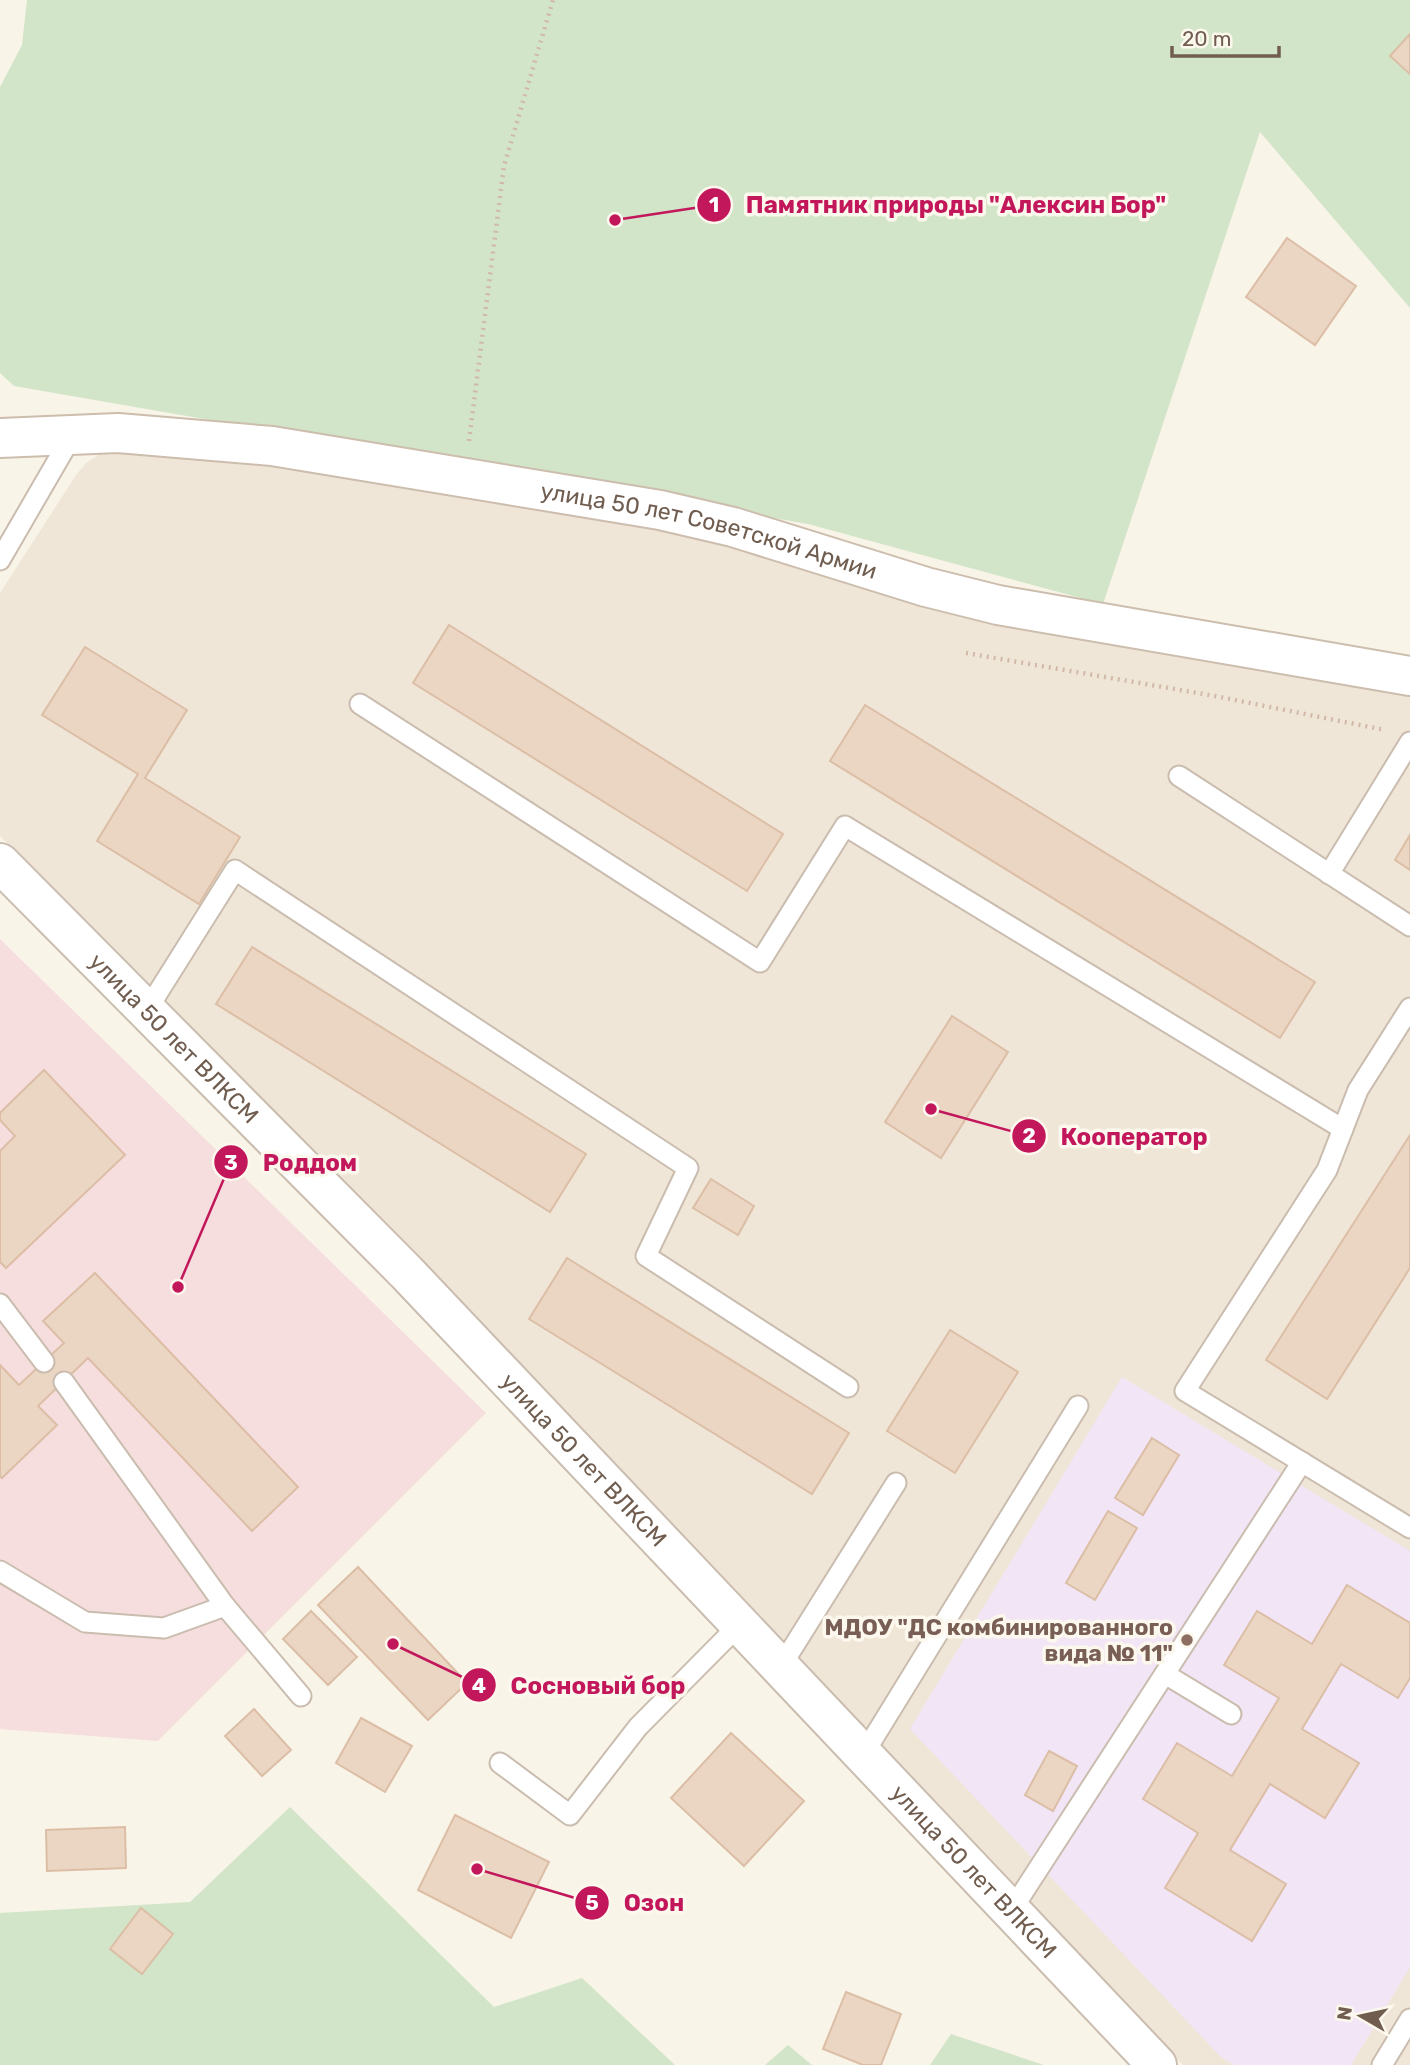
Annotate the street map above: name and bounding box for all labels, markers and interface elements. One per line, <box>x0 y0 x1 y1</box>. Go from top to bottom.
scale bar <box>1172 14 1279 58</box>
text: 20 m <box>1182 26 1231 51</box>
callout: Памятник природы "Алексин Бор" <box>697 183 1180 228</box>
text: Памятник природы "Алексин Бор" <box>746 191 1166 219</box>
text: 1 <box>709 192 719 217</box>
street label: улица 50 лет Советской Армии <box>539 477 880 585</box>
street label: улица 50 лет ВЛКСМ <box>84 947 264 1129</box>
callout: Кооператор <box>1011 1114 1221 1159</box>
text: 2 <box>1022 1123 1036 1148</box>
text: Кооператор <box>1060 1123 1208 1151</box>
callout: Роддом <box>214 1140 371 1185</box>
text: Роддом <box>263 1149 357 1177</box>
text: 3 <box>224 1150 238 1175</box>
street label: улица 50 лет ВЛКСМ <box>495 1367 673 1552</box>
place label: МДОУ "ДС комбинированного вида № 11" <box>824 1613 1173 1667</box>
marker: МДОУ "ДС комбинированного вида № 11" <box>1179 1632 1195 1648</box>
callout: Сосновый бор <box>462 1663 699 1708</box>
text: Сосновый бор <box>511 1672 685 1700</box>
text: 4 <box>472 1673 486 1698</box>
street label: улица 50 лет ВЛКСМ <box>885 1779 1062 1964</box>
callout: Озон <box>574 1881 698 1926</box>
text: Озон <box>624 1889 684 1917</box>
text: 5 <box>585 1890 599 1915</box>
north arrow <box>1326 1981 1396 2051</box>
text: N <box>1332 2005 1357 2022</box>

